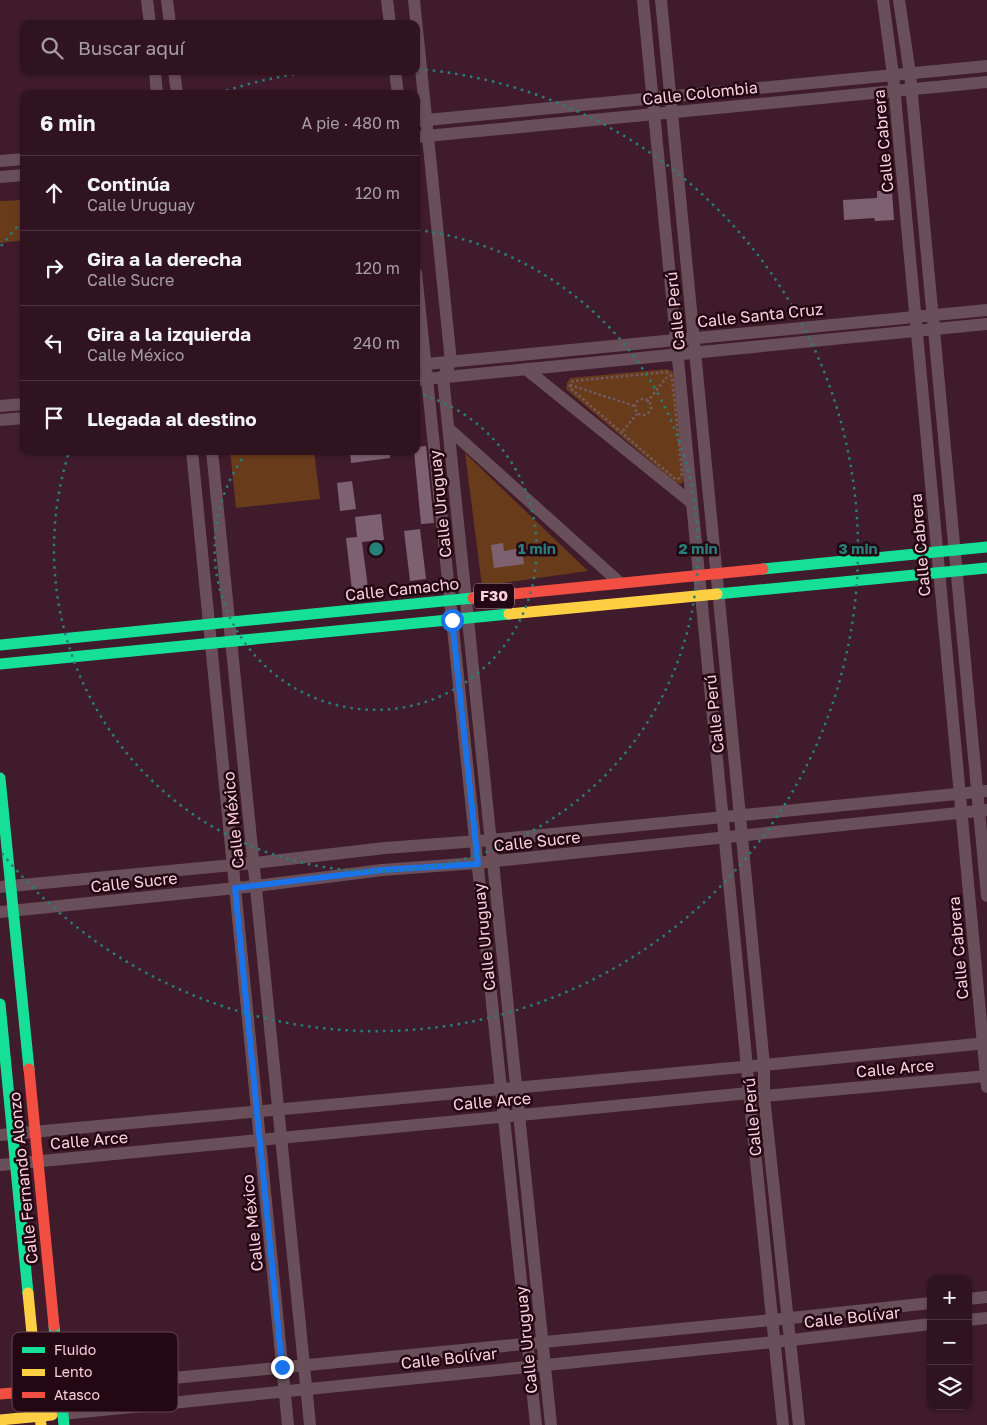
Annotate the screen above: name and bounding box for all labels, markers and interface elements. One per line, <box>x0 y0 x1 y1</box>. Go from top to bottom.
search box <box>20 20 420 75</box>
icon: search <box>38 34 66 62</box>
text: Buscar aquí <box>78 36 185 59</box>
street label: Calle Colombia <box>641 77 759 109</box>
street label: Calle Cabrera <box>869 89 897 193</box>
text: 6 min <box>40 110 95 136</box>
text: A pie · 480 m <box>301 113 400 133</box>
text: Continúa <box>87 172 170 195</box>
icon: ahead <box>40 179 68 207</box>
text: 120 m <box>355 183 400 203</box>
text: Calle Uruguay <box>87 195 195 215</box>
text: Gira a la derecha <box>87 247 242 270</box>
icon: right <box>40 254 68 282</box>
text: 120 m <box>355 258 400 278</box>
text: Calle Sucre <box>87 270 174 290</box>
street label: Calle Perú <box>661 271 689 351</box>
street label: Calle Santa Cruz <box>696 298 824 332</box>
text: Gira a la izquierda <box>87 322 251 345</box>
icon: left <box>40 329 68 357</box>
text: 240 m <box>353 333 400 353</box>
text: Calle México <box>87 345 184 365</box>
icon: arrive <box>40 404 68 432</box>
text: Llegada al destino <box>87 407 257 430</box>
street label: Calle Uruguay <box>424 449 456 559</box>
street label: Calle Cabrera <box>906 493 934 597</box>
text: 1 min <box>518 539 556 557</box>
text: 2 min <box>678 539 718 557</box>
text: 3 min <box>838 539 878 557</box>
centre of rings <box>367 540 385 558</box>
street label: Calle Camacho <box>344 573 460 605</box>
road number: F30 <box>474 584 514 608</box>
route start <box>441 609 464 632</box>
street label: Calle Perú <box>700 674 728 754</box>
street label: Calle México <box>218 771 248 869</box>
street label: Calle Sucre <box>493 826 581 856</box>
street label: Calle Sucre <box>90 867 178 897</box>
street label: Calle Uruguay <box>468 882 500 992</box>
street label: Calle Cabrera <box>944 896 972 1000</box>
street label: Calle Arce <box>855 1055 935 1081</box>
street label: Calle Perú <box>739 1077 765 1157</box>
street label: Calle Arce <box>452 1088 532 1114</box>
street label: Calle Fernando Alonzo <box>4 1091 42 1265</box>
street label: Calle Arce <box>49 1127 129 1153</box>
street label: Calle México <box>237 1174 267 1272</box>
map controls <box>927 1275 972 1410</box>
button: + <box>927 1275 972 1320</box>
street label: Calle Uruguay <box>510 1285 542 1395</box>
street label: Calle Bolívar <box>803 1302 901 1332</box>
button: − <box>927 1320 972 1365</box>
legend <box>12 1332 178 1412</box>
text: Fluido <box>54 1341 96 1358</box>
street label: Calle Bolívar <box>400 1343 498 1373</box>
route end <box>271 1356 294 1379</box>
text: Lento <box>54 1363 92 1380</box>
button: layers <box>927 1365 972 1410</box>
text: Atasco <box>54 1386 100 1403</box>

